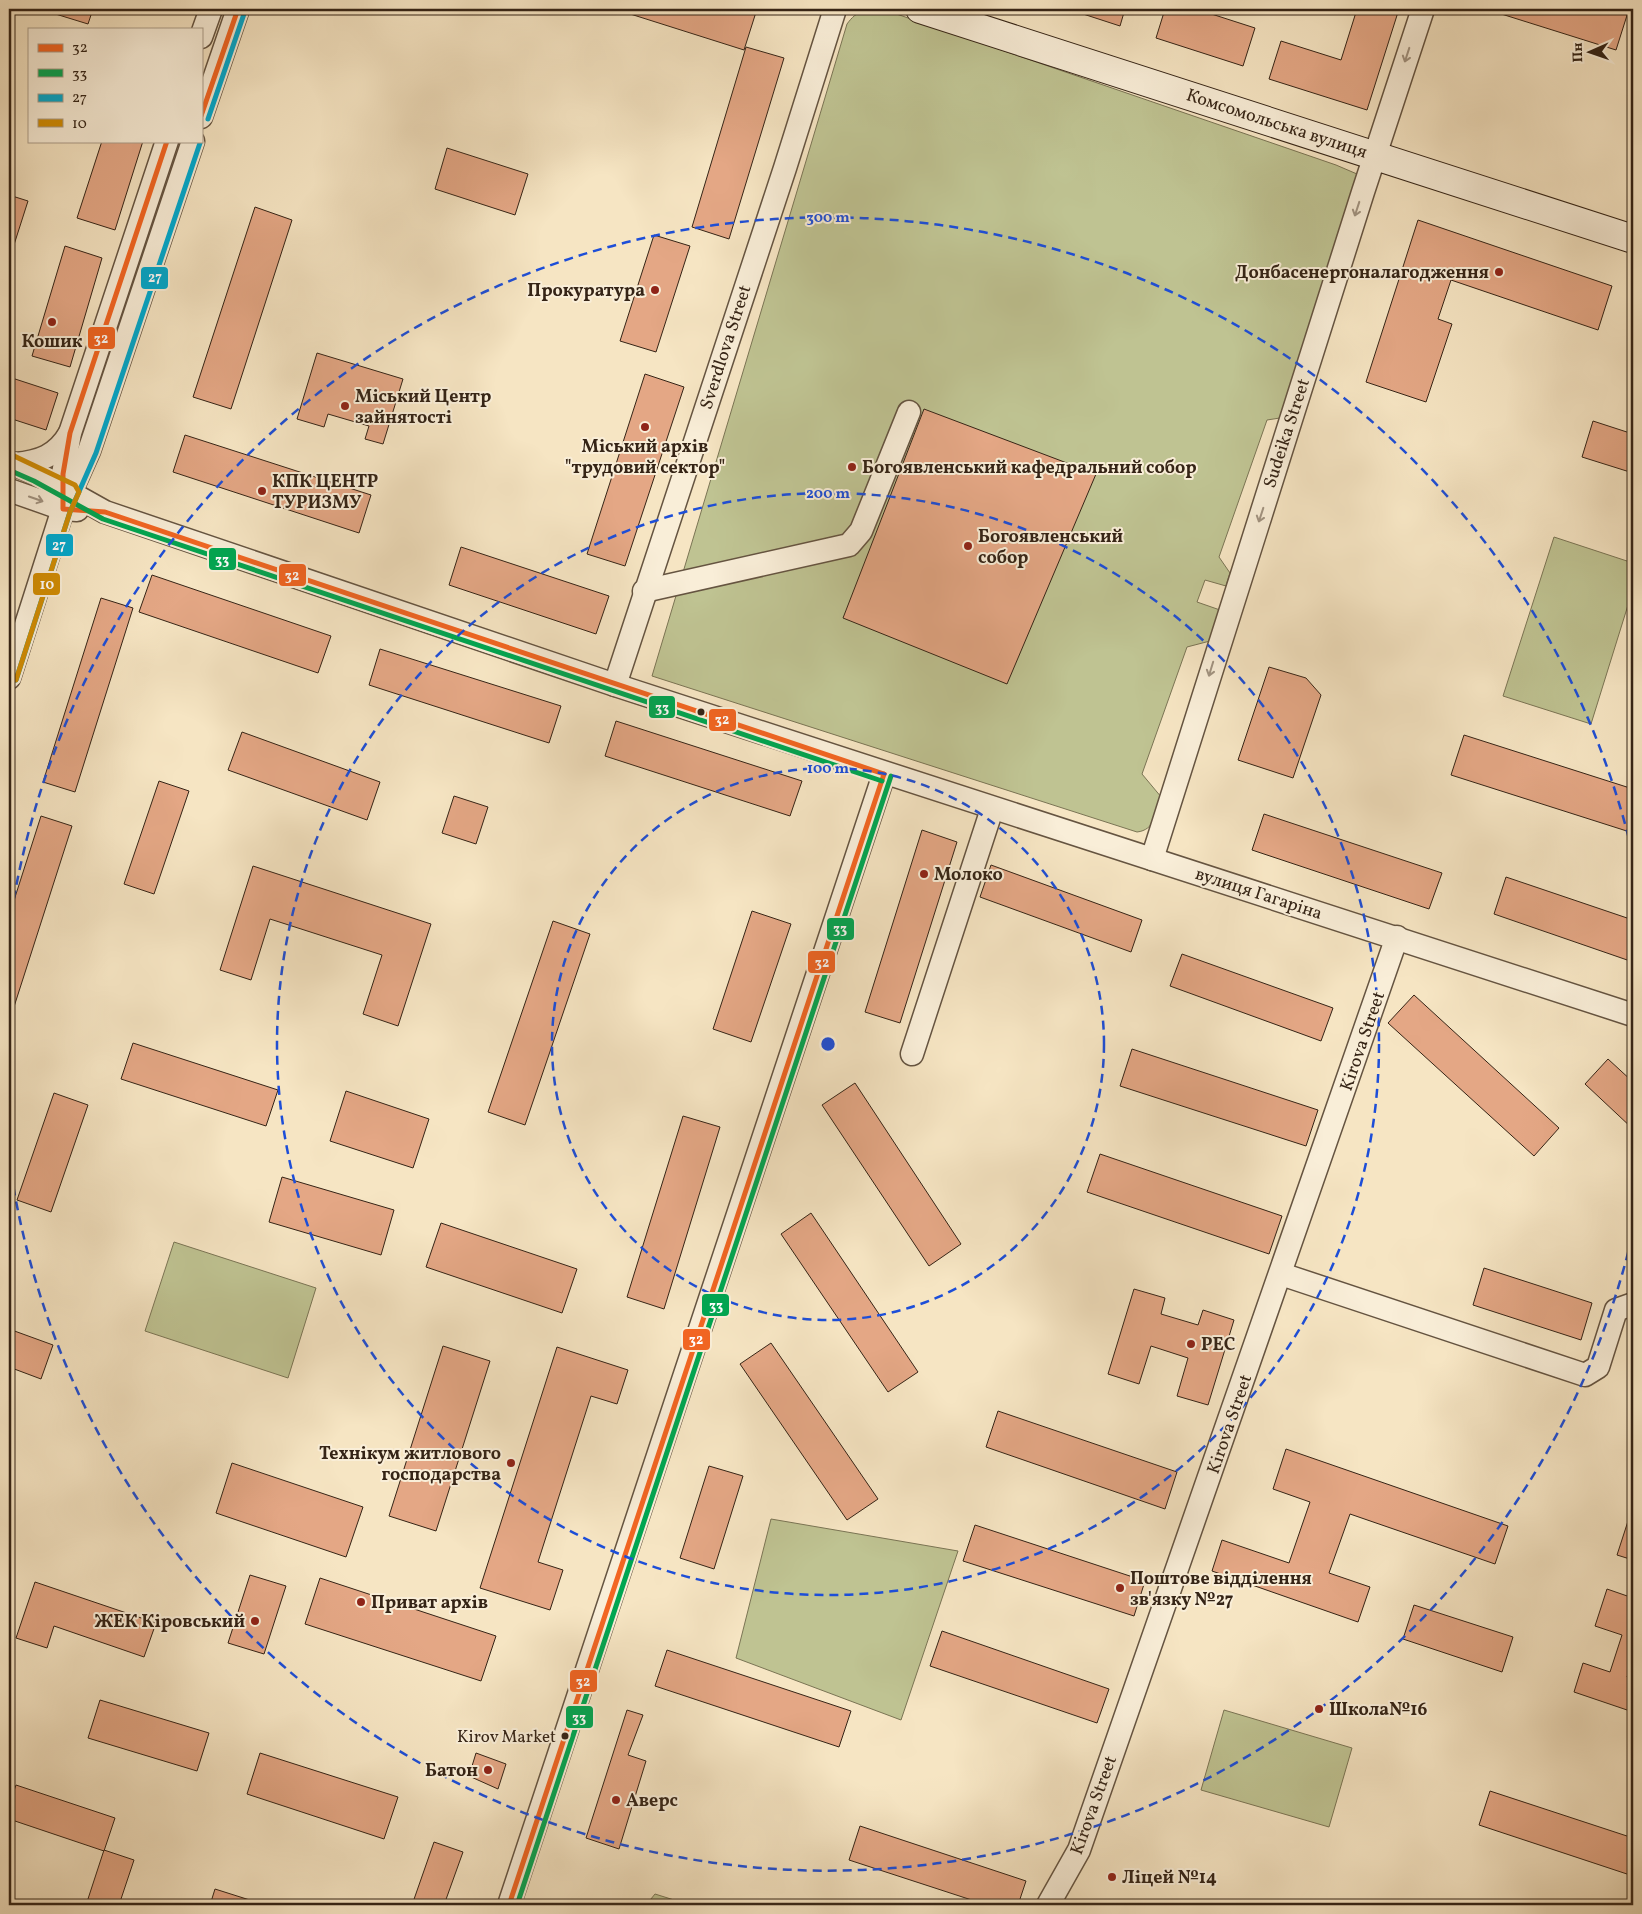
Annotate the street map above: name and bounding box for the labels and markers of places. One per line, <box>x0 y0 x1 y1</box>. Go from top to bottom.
place label: Донбасенергоналагодження <box>1235 261 1489 286</box>
marker: Донбасенергоналагодження <box>1493 266 1505 278</box>
place label: Прокуратура <box>527 279 645 304</box>
marker: Прокуратура <box>649 284 661 296</box>
marker: Кошик <box>46 316 58 328</box>
place label: Кошик <box>21 330 83 355</box>
place label: Міський Центр зайнятості <box>355 385 491 431</box>
marker: Міський Центр зайнятості <box>339 400 351 412</box>
marker: Міський архів "трудовий сектор" <box>639 421 651 433</box>
place label: Міський архів "трудовий сектор" <box>565 435 725 481</box>
place label: Богоявленський кафедральний собор <box>862 456 1197 481</box>
marker: Богоявленський кафедральний собор <box>846 461 858 473</box>
place label: КПК ЦЕНТР ТУРИЗМУ <box>272 470 378 516</box>
marker: КПК ЦЕНТР ТУРИЗМУ <box>256 485 268 497</box>
place label: Богоявленський собор <box>978 525 1123 571</box>
marker: Богоявленський собор <box>962 540 974 552</box>
unlabelled marker <box>696 707 706 717</box>
place label: Молоко <box>934 863 1003 888</box>
marker: Молоко <box>918 868 930 880</box>
centre of rings <box>819 1035 837 1053</box>
place label: РЕС <box>1201 1333 1235 1358</box>
marker: РЕС <box>1185 1338 1197 1350</box>
place label: Технікум житлового господарства <box>319 1442 501 1488</box>
marker: Технікум житлового господарства <box>505 1457 517 1469</box>
place label: Поштове відділення зв'язку №27 <box>1130 1567 1312 1613</box>
marker: Поштове відділення зв'язку №27 <box>1114 1582 1126 1594</box>
place label: Приват архів <box>371 1591 488 1616</box>
marker: Приват архів <box>355 1596 367 1608</box>
place label: ЖЕК Кіровський <box>95 1610 245 1635</box>
marker: ЖЕК Кіровський <box>249 1615 261 1627</box>
place label: Школа№16 <box>1329 1698 1428 1723</box>
marker: Школа№16 <box>1313 1703 1325 1715</box>
place label: Kirov Market <box>457 1726 556 1749</box>
marker: Kirov Market <box>560 1731 570 1741</box>
place label: Батон <box>425 1759 478 1784</box>
marker: Батон <box>482 1764 494 1776</box>
place label: Аверс <box>626 1789 678 1814</box>
marker: Аверс <box>610 1794 622 1806</box>
place label: Ліцей №14 <box>1122 1866 1217 1891</box>
marker: Ліцей №14 <box>1106 1871 1118 1883</box>

